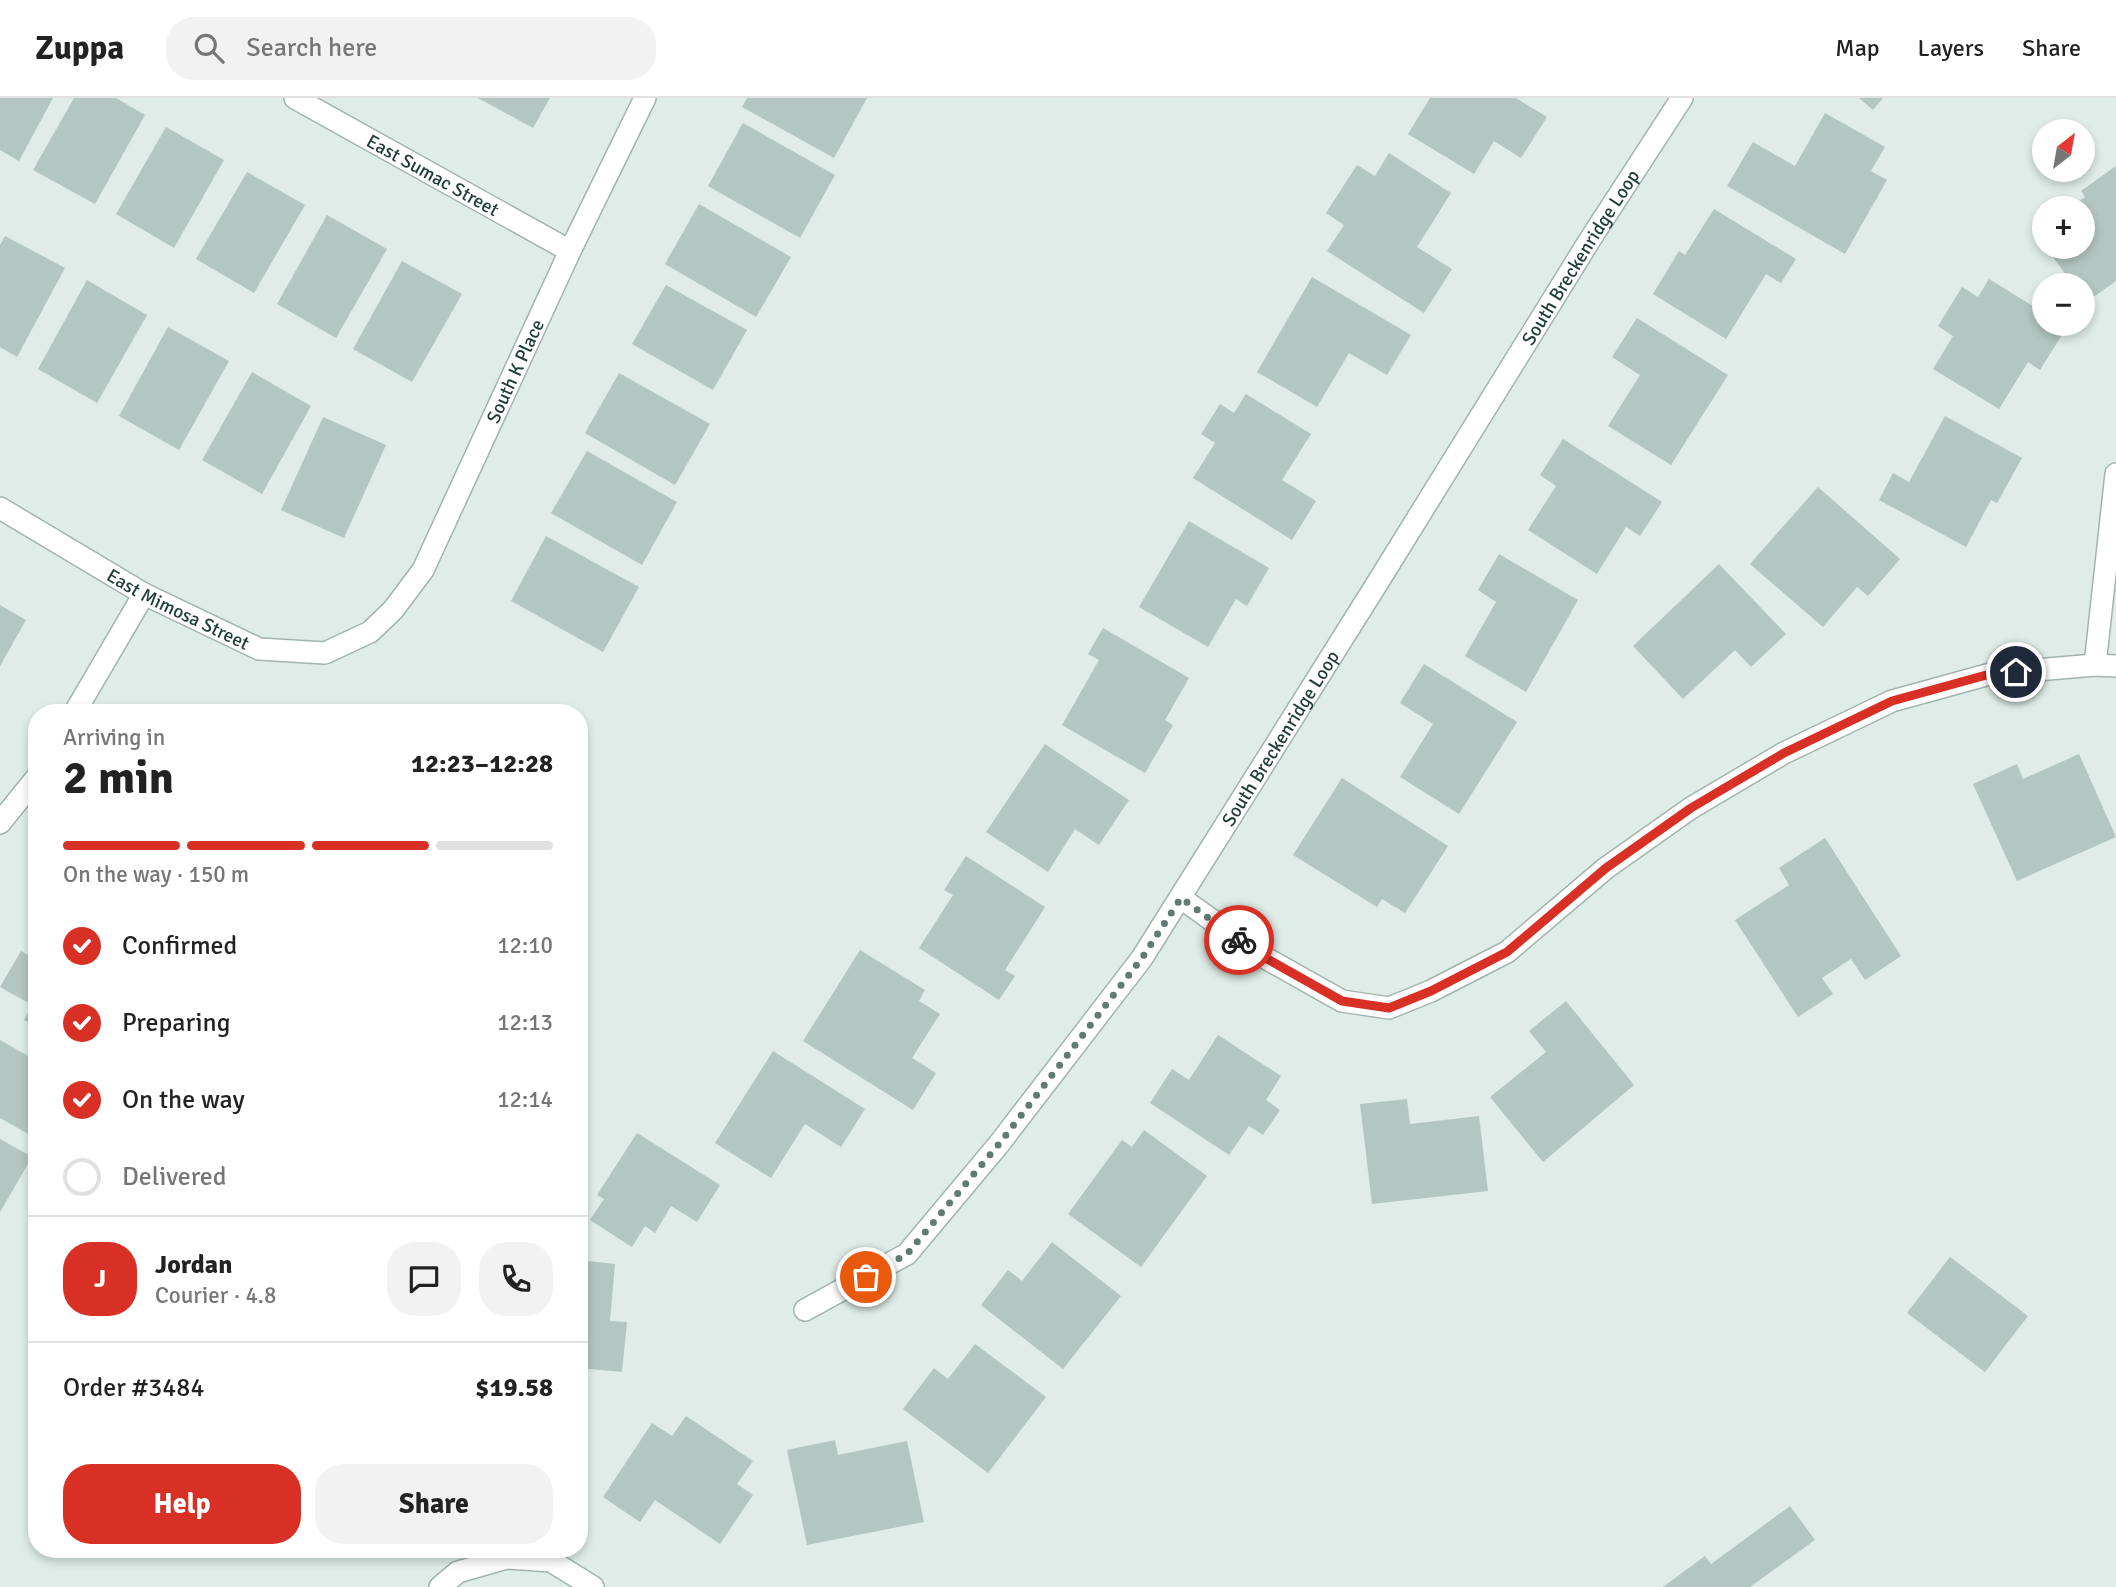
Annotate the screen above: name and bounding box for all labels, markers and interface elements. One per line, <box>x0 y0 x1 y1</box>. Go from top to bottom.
search box <box>166 17 656 80</box>
text: Zuppa <box>35 28 124 69</box>
icon: search <box>190 29 228 67</box>
text: Search here <box>246 32 377 64</box>
text: Map <box>1835 33 1880 63</box>
text: Layers <box>1918 33 1984 63</box>
text: Share <box>2022 33 2081 63</box>
north arrow <box>2032 119 2095 182</box>
map controls <box>2032 119 2095 336</box>
street label: East Sumac Street <box>362 129 503 222</box>
street label: South Breckenridge Loop <box>1517 165 1645 350</box>
button: + <box>2032 196 2095 259</box>
button: − <box>2032 273 2095 336</box>
street label: South K Place <box>481 316 550 427</box>
street label: East Mimosa Street <box>102 563 253 656</box>
pin <box>1986 642 2046 702</box>
street label: South Breckenridge Loop <box>1217 646 1345 831</box>
icon: home <box>1997 653 2035 691</box>
text: Arriving in <box>63 723 165 752</box>
text: 12:23–12:28 <box>411 748 553 780</box>
text: 2 min <box>63 750 174 806</box>
text: On the way · 150 m <box>63 860 249 889</box>
courier <box>1204 905 1274 975</box>
icon: bike <box>1220 921 1258 959</box>
icon: check <box>63 927 101 965</box>
text: Confirmed <box>122 930 237 962</box>
text: 12:10 <box>497 931 553 960</box>
icon: check <box>63 1004 101 1042</box>
text: Preparing <box>122 1007 230 1039</box>
text: 12:13 <box>497 1008 553 1037</box>
icon: check <box>63 1081 101 1119</box>
text: On the way <box>122 1084 245 1116</box>
text: 12:14 <box>497 1085 553 1114</box>
text: Delivered <box>122 1161 227 1193</box>
button: chat <box>387 1242 461 1316</box>
button: phone <box>479 1242 553 1316</box>
pin <box>836 1247 896 1307</box>
text: Jordan <box>155 1249 232 1281</box>
icon: bag <box>847 1258 885 1296</box>
text: J <box>94 1263 106 1295</box>
text: Courier · 4.8 <box>155 1281 276 1310</box>
text: Order #3484 <box>63 1372 204 1404</box>
text: $19.58 <box>475 1372 553 1404</box>
button: Help <box>63 1464 301 1544</box>
button: Share <box>315 1464 553 1544</box>

